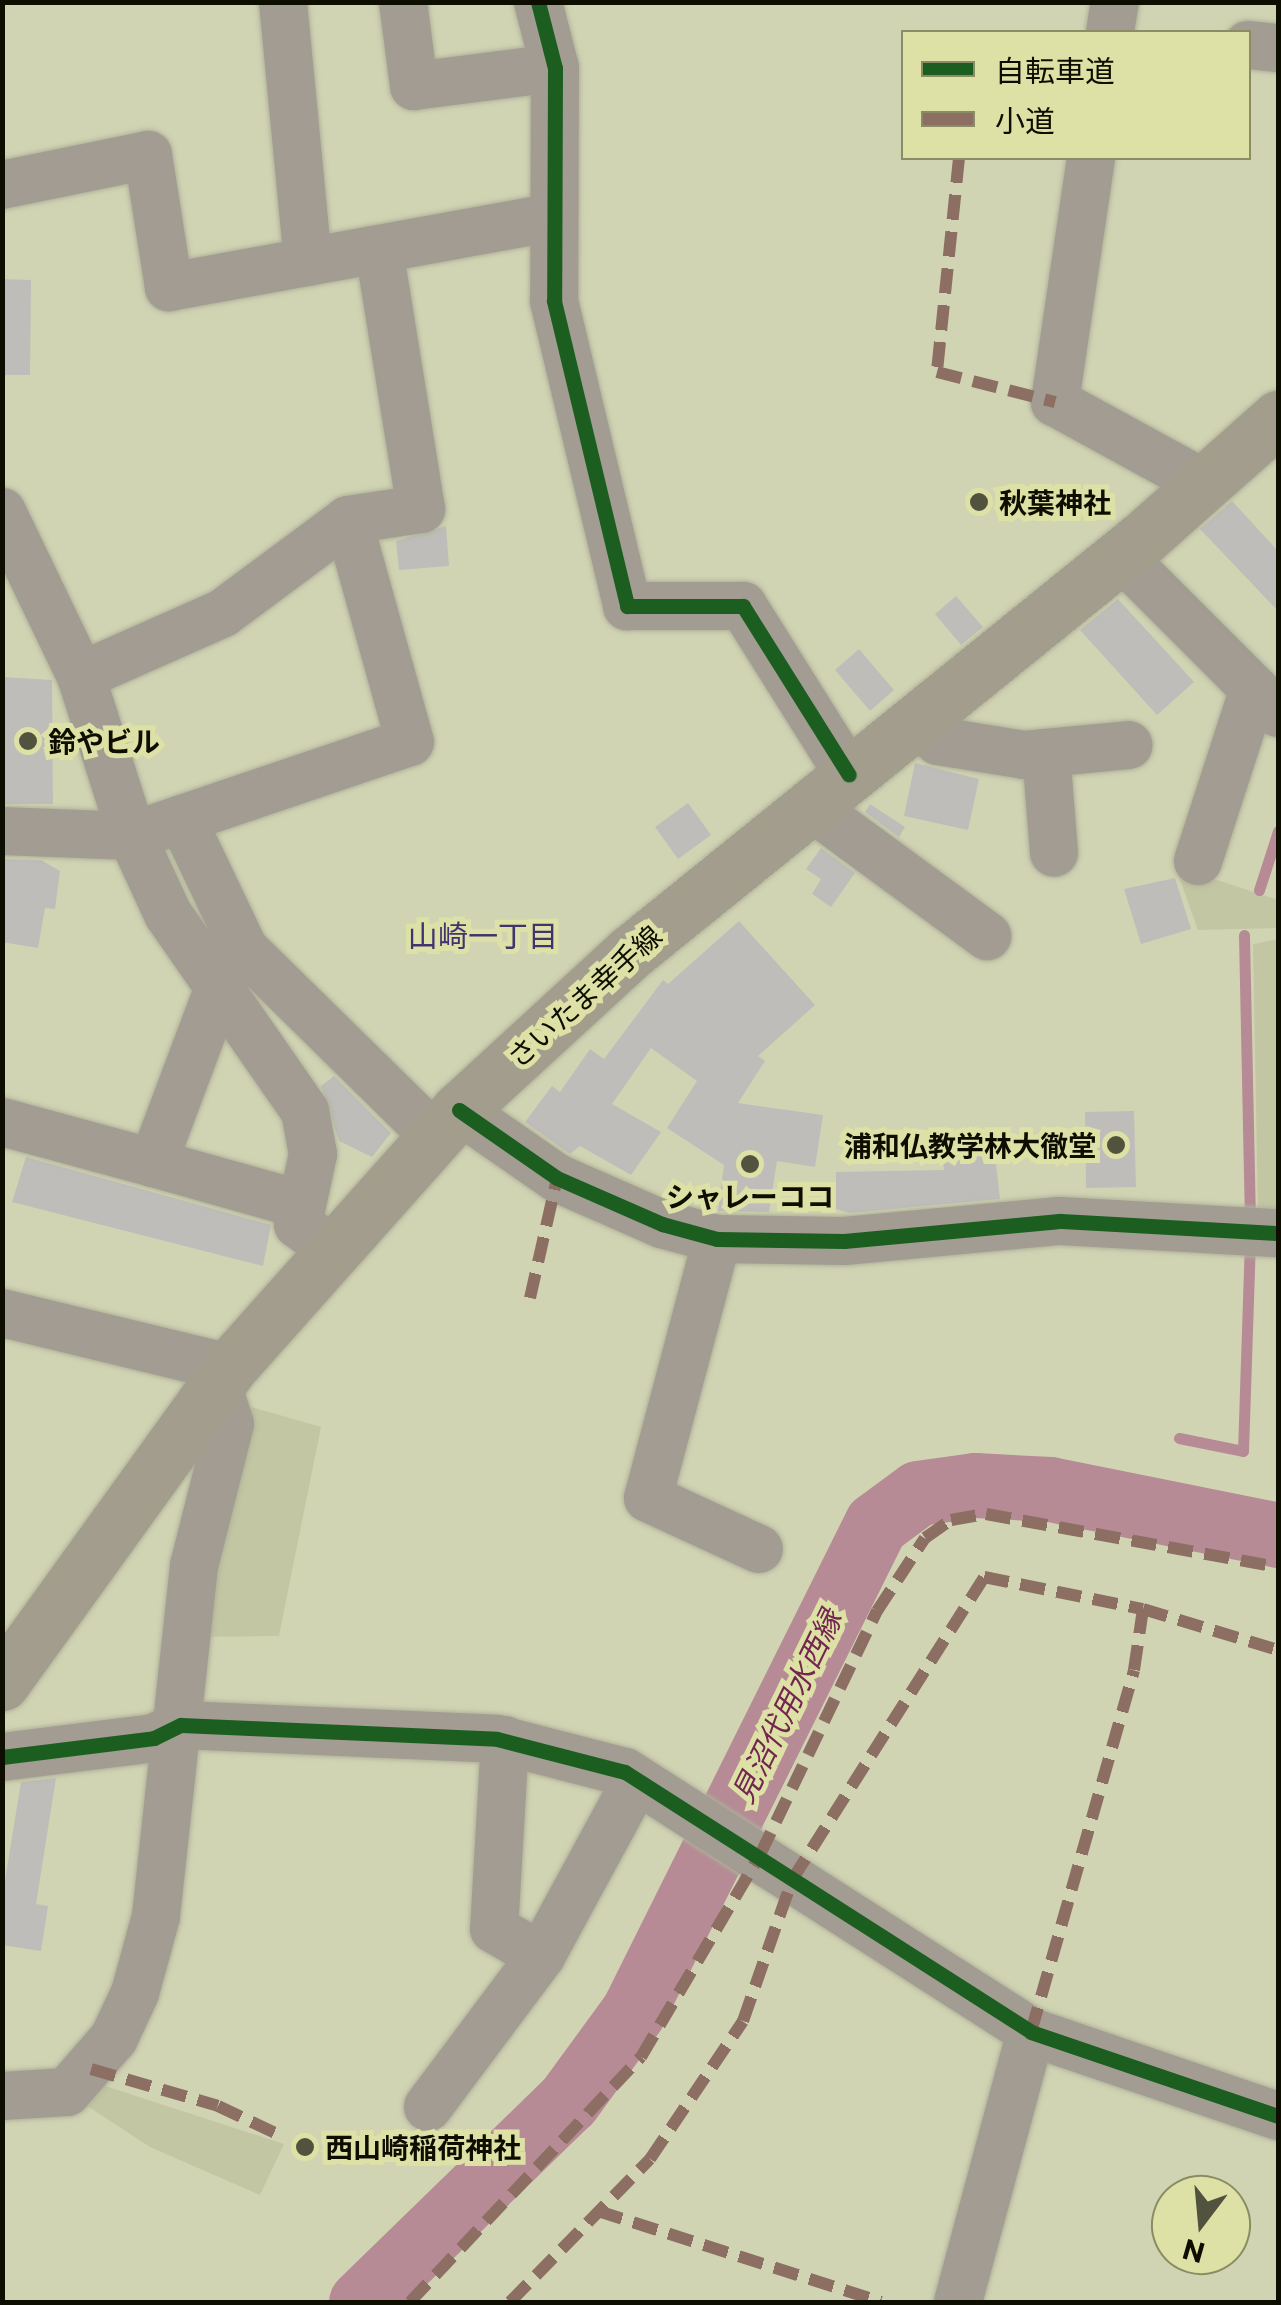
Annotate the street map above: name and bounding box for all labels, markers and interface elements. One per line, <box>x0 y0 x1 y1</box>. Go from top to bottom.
legend <box>901 30 1251 160</box>
text: 自転車道 <box>995 51 1115 88</box>
text: 小道 <box>995 101 1055 138</box>
place label: 秋葉神社 <box>999 485 1111 519</box>
marker: 秋葉神社 <box>968 491 990 513</box>
place label: 鈴やビル <box>48 724 160 758</box>
marker: 鈴やビル <box>17 730 39 752</box>
district label: 山崎一丁目 <box>408 917 558 953</box>
street label: さいたま幸手線 <box>500 918 668 1074</box>
place label: 浦和仏教学林大徹堂 <box>844 1128 1096 1162</box>
marker: 浦和仏教学林大徹堂 <box>1105 1134 1127 1156</box>
marker: シャレーココ <box>739 1153 761 1175</box>
place label: シャレーココ <box>666 1179 834 1213</box>
water label: 見沼代用水西縁 <box>724 1604 848 1808</box>
place label: 西山崎稲荷神社 <box>325 2130 521 2164</box>
marker: 西山崎稲荷神社 <box>294 2136 316 2158</box>
north arrow <box>1151 2175 1251 2275</box>
text: N <box>1179 2233 1208 2271</box>

